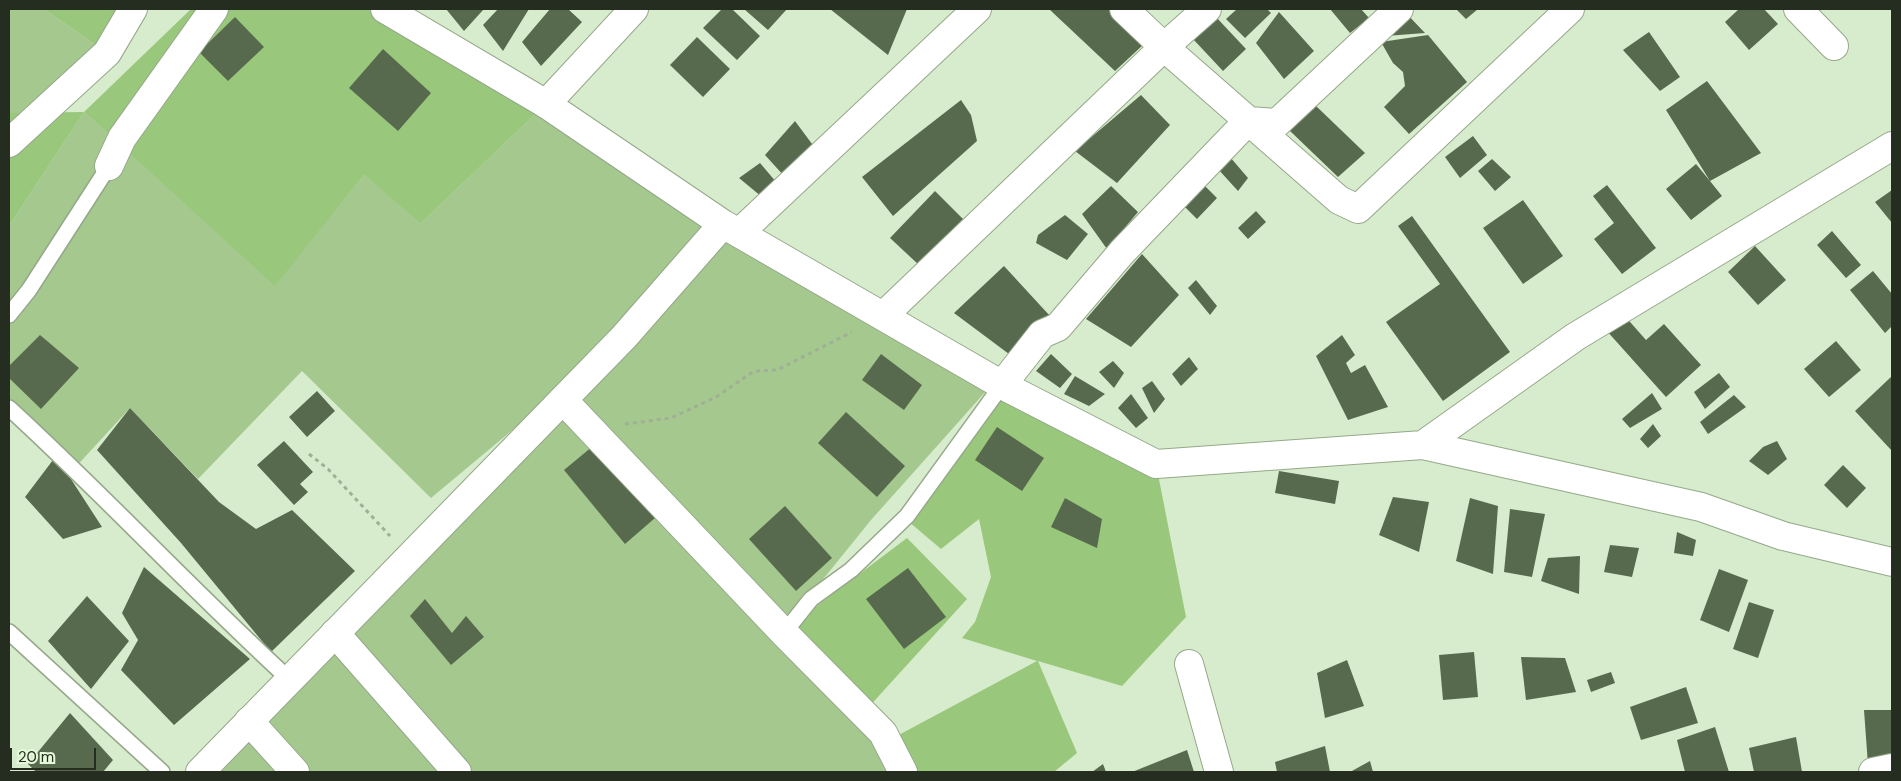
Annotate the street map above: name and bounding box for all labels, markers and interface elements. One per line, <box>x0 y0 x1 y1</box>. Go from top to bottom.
scale bar <box>12 738 99 770</box>
text: 20 m <box>18 747 54 767</box>

